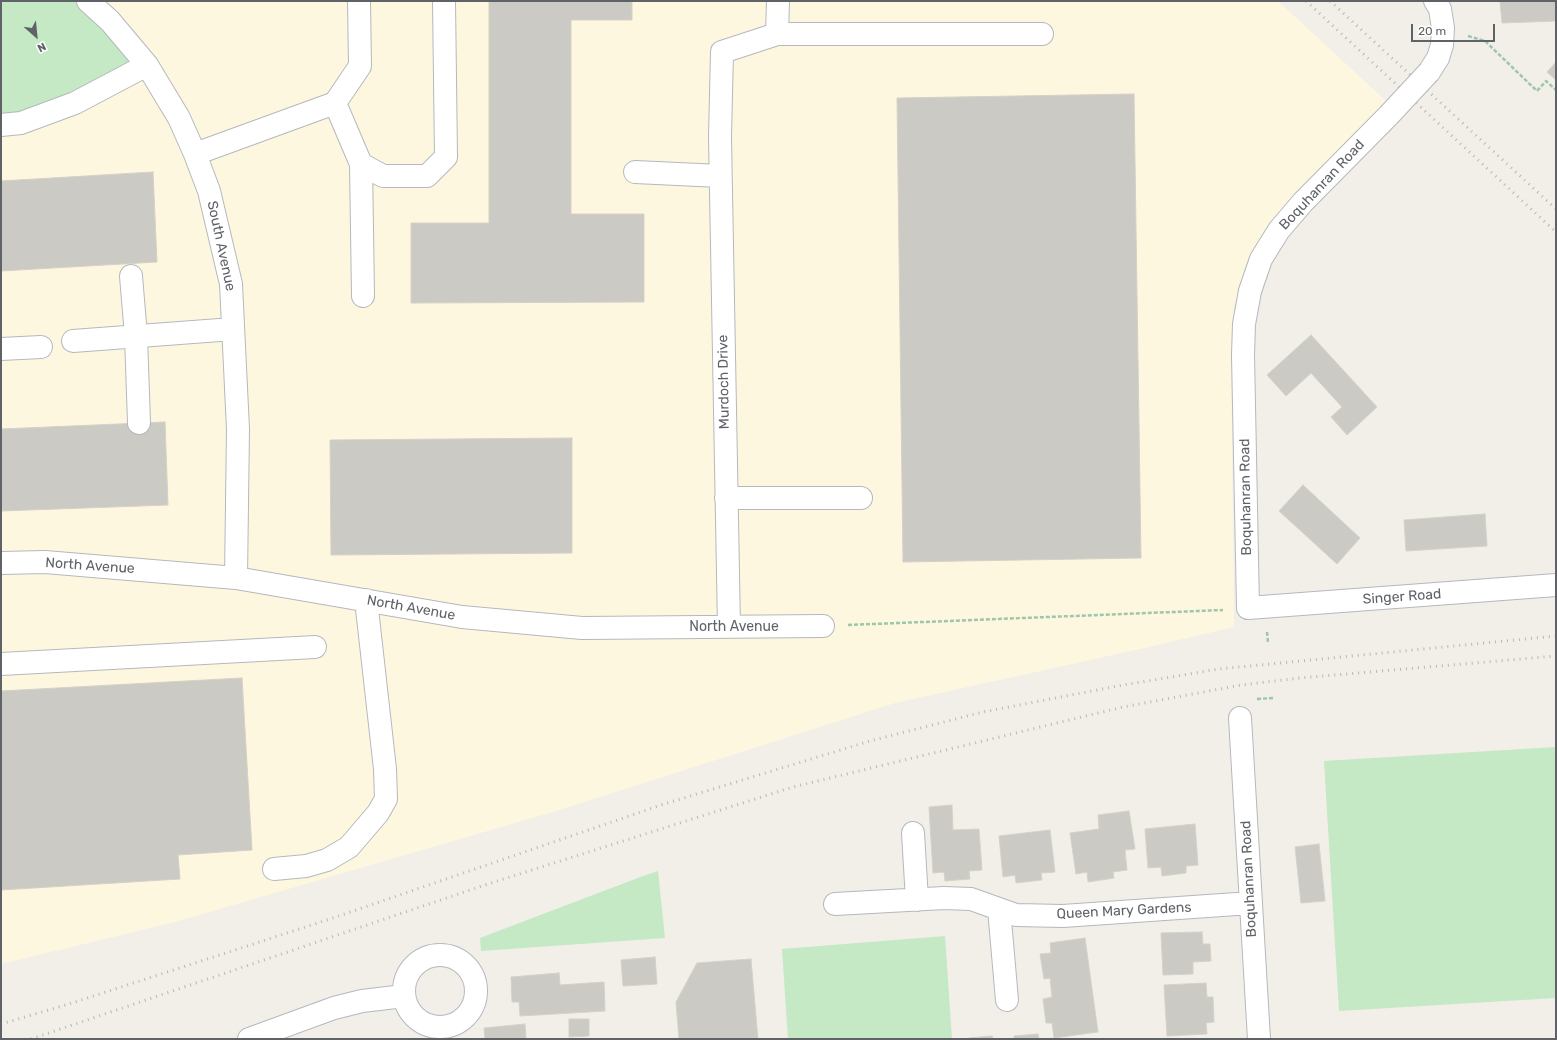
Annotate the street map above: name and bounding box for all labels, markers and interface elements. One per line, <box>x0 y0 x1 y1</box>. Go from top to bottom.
north arrow <box>16 16 56 56</box>
scale bar <box>1413 16 1497 42</box>
text: 20 m <box>1418 24 1446 38</box>
text: N <box>35 40 48 55</box>
street label: Boquhanran Road <box>1276 137 1368 233</box>
street label: South Avenue <box>203 199 239 293</box>
street label: Murdoch Drive <box>715 335 733 429</box>
street label: Boquhanran Road <box>1237 438 1255 556</box>
street label: North Avenue <box>45 554 135 578</box>
street label: Singer Road <box>1362 586 1442 608</box>
street label: North Avenue <box>365 592 457 624</box>
street label: North Avenue <box>689 619 779 635</box>
street label: Boquhanran Road <box>1238 820 1260 938</box>
street label: Queen Mary Gardens <box>1056 899 1192 923</box>

